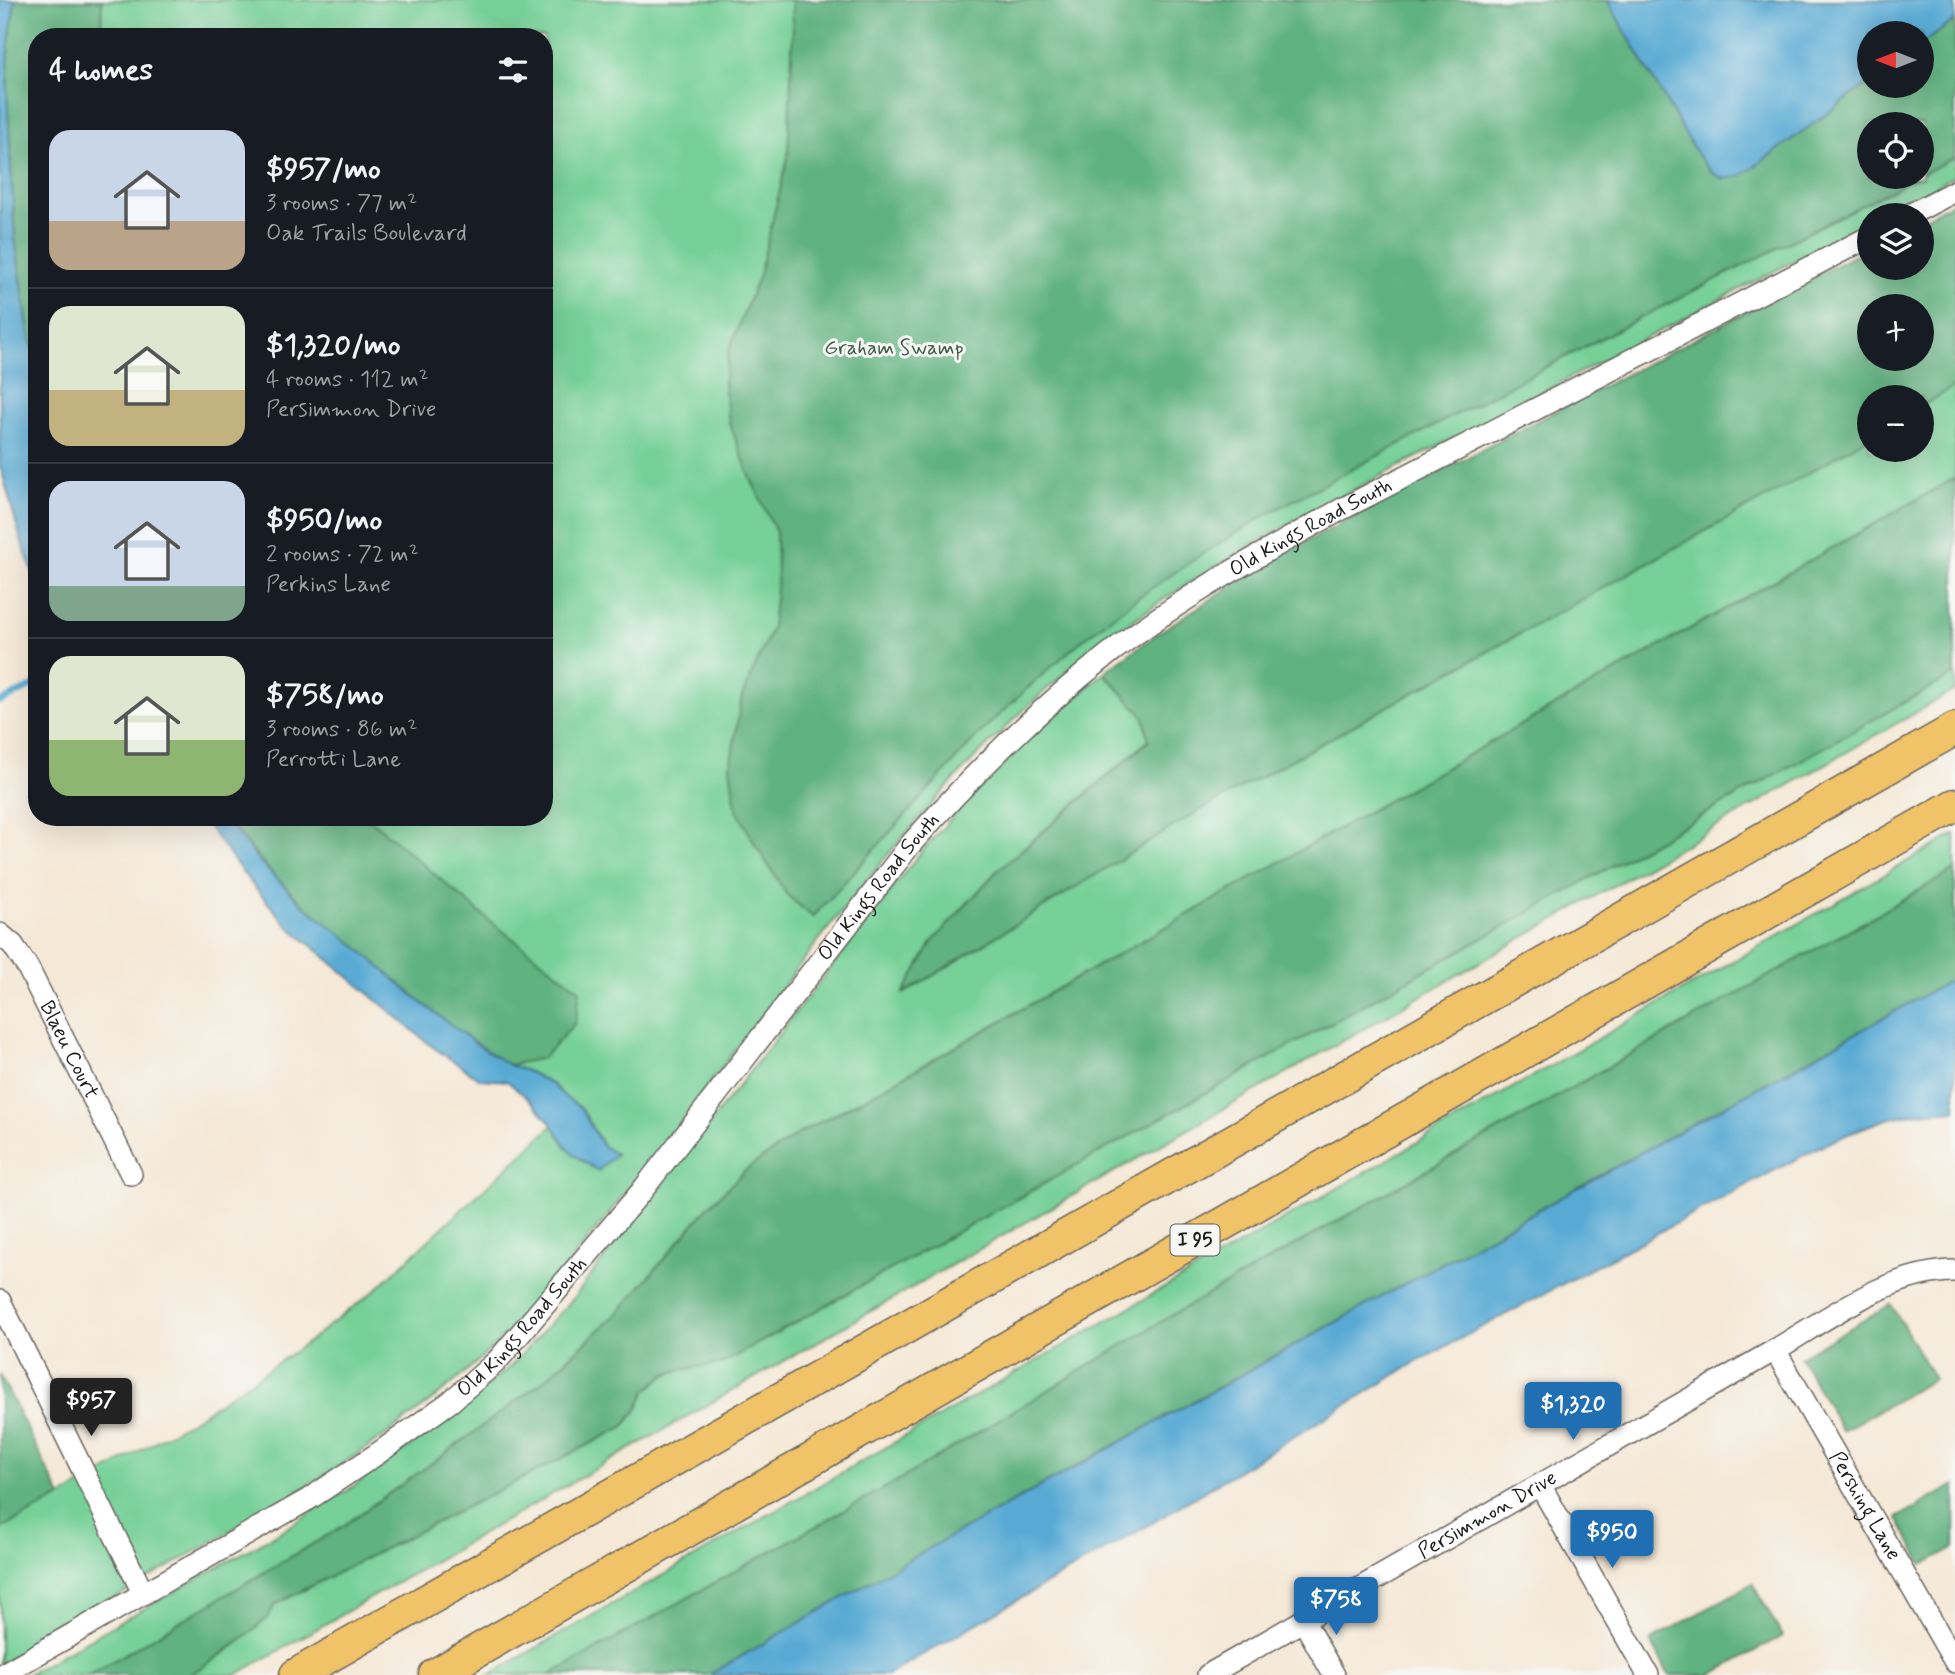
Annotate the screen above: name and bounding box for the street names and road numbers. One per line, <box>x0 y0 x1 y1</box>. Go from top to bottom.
street label: Old Kings Road South <box>1224 472 1397 584</box>
street label: Old Kings Road South <box>811 807 946 967</box>
street label: Blaeu Court <box>33 996 105 1104</box>
road number: I 95 <box>1170 1224 1220 1256</box>
street label: Old Kings Road South <box>451 1251 594 1404</box>
street label: Pershing Lane <box>1822 1446 1907 1566</box>
street label: Persimmon Drive <box>1413 1464 1562 1566</box>

